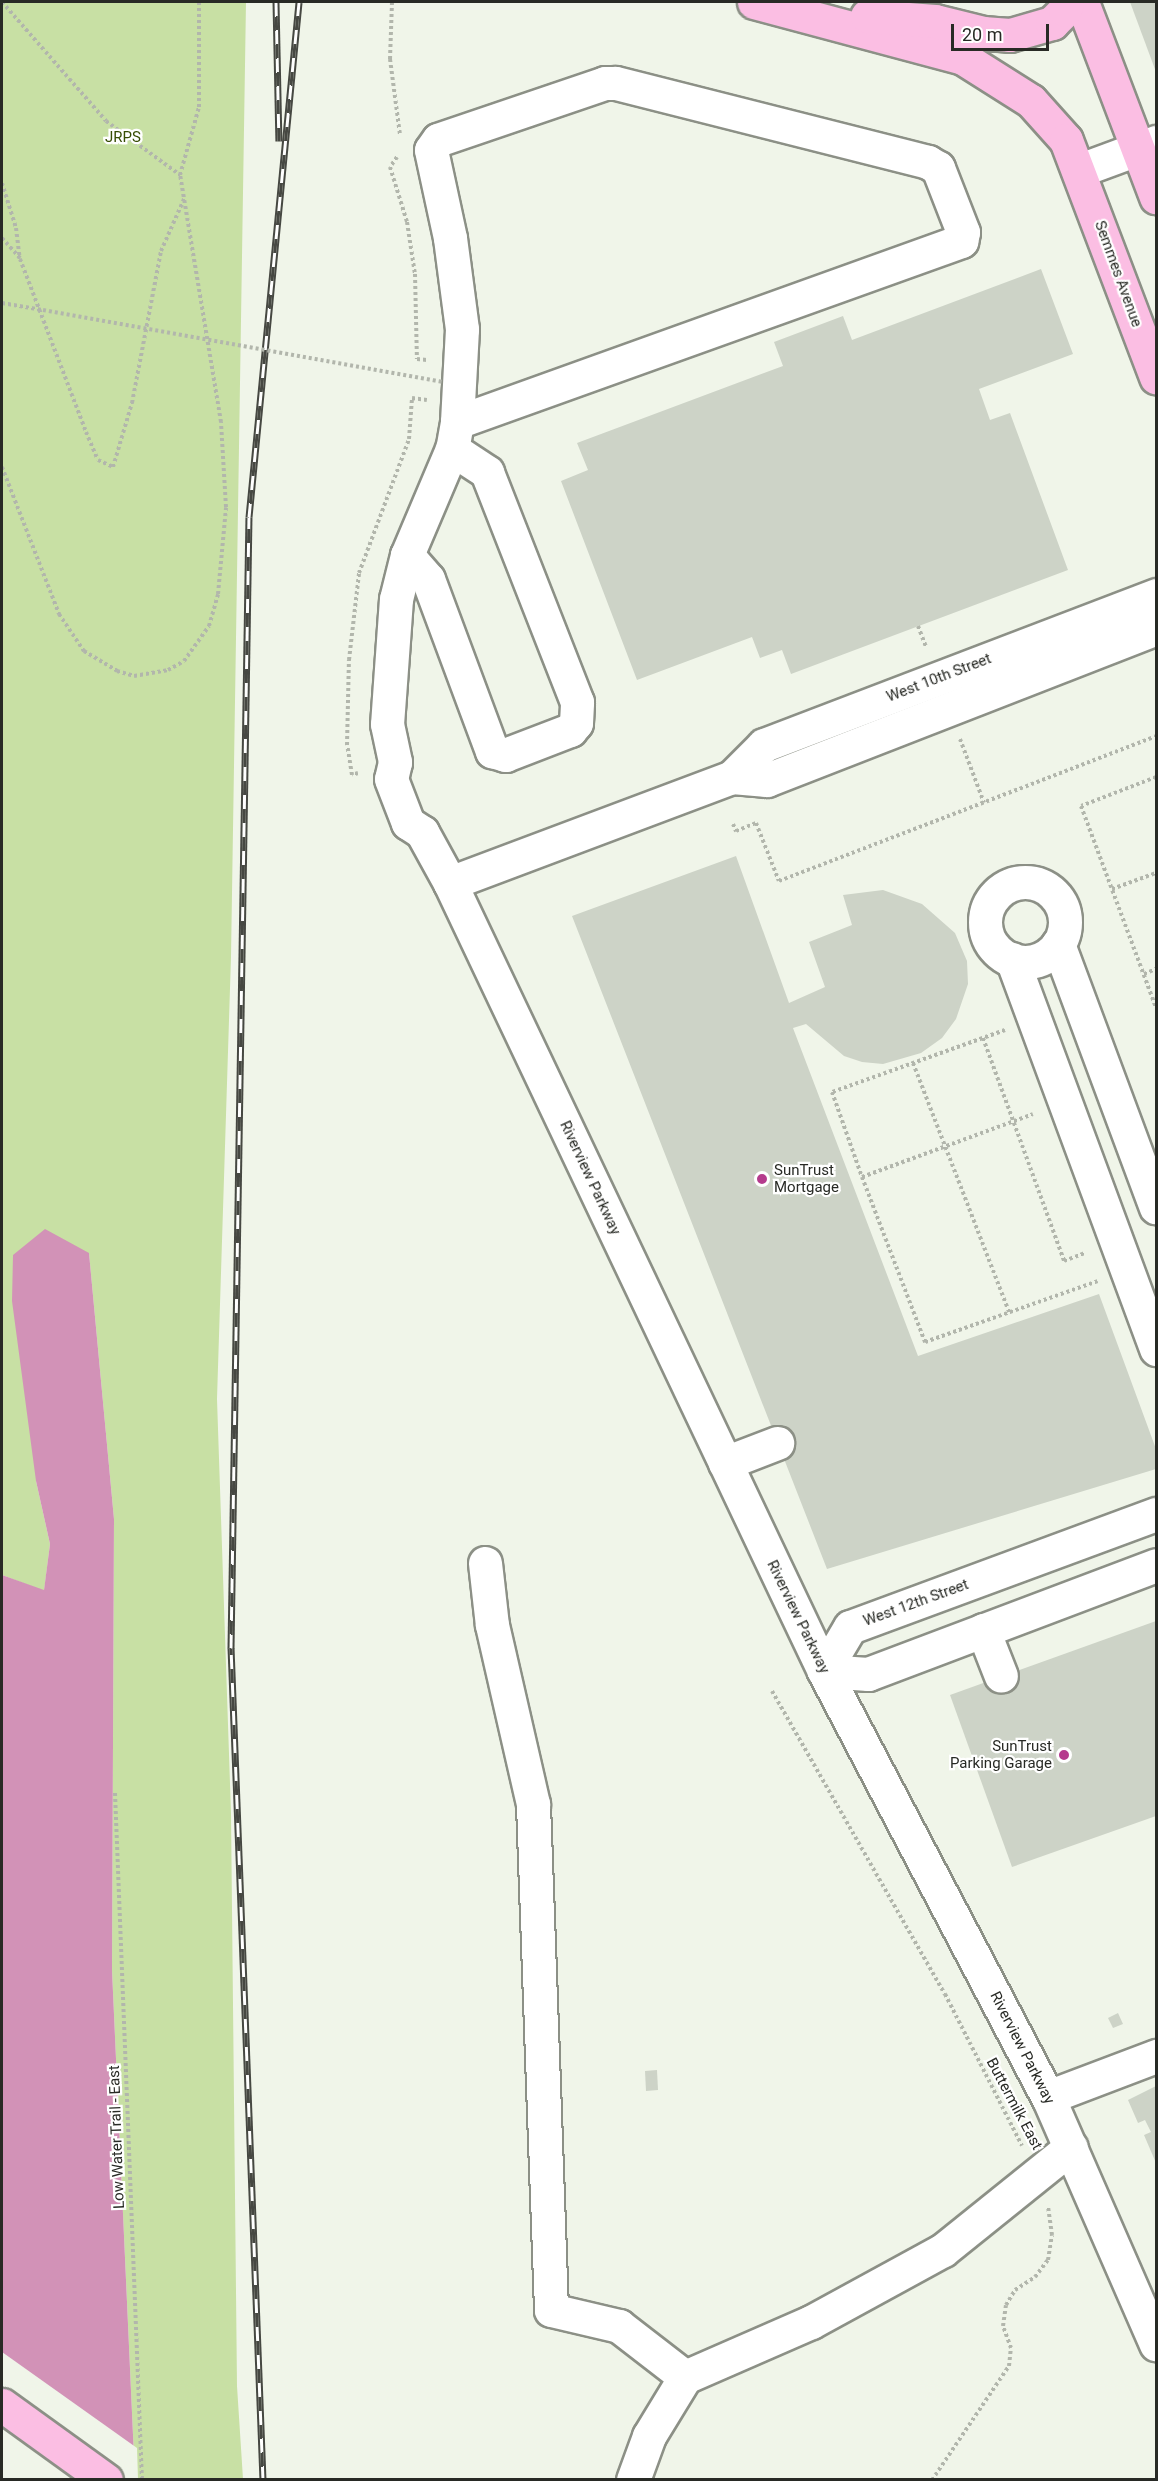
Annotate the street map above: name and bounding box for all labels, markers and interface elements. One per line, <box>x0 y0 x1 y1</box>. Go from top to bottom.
scale bar <box>954 12 1052 50</box>
text: 20 m <box>962 24 1002 45</box>
park label: JRPS <box>105 129 141 147</box>
street label: Semmes Avenue <box>1090 218 1146 330</box>
street label: West 10th Street <box>884 650 994 706</box>
street label: Riverview Parkway <box>556 1118 624 1238</box>
place label: SunTrust Mortgage <box>774 1161 839 1196</box>
marker: SunTrust Mortgage <box>755 1172 769 1186</box>
street label: Riverview Parkway <box>763 1557 833 1677</box>
street label: West 12th Street <box>861 1576 971 1630</box>
place label: SunTrust Parking Garage <box>950 1737 1052 1772</box>
marker: SunTrust Parking Garage <box>1057 1748 1071 1762</box>
street label: Riverview Parkway <box>986 1989 1058 2107</box>
street label: Buttermilk East <box>982 2055 1046 2153</box>
street label: Low Water Trail - East <box>105 2065 129 2209</box>

